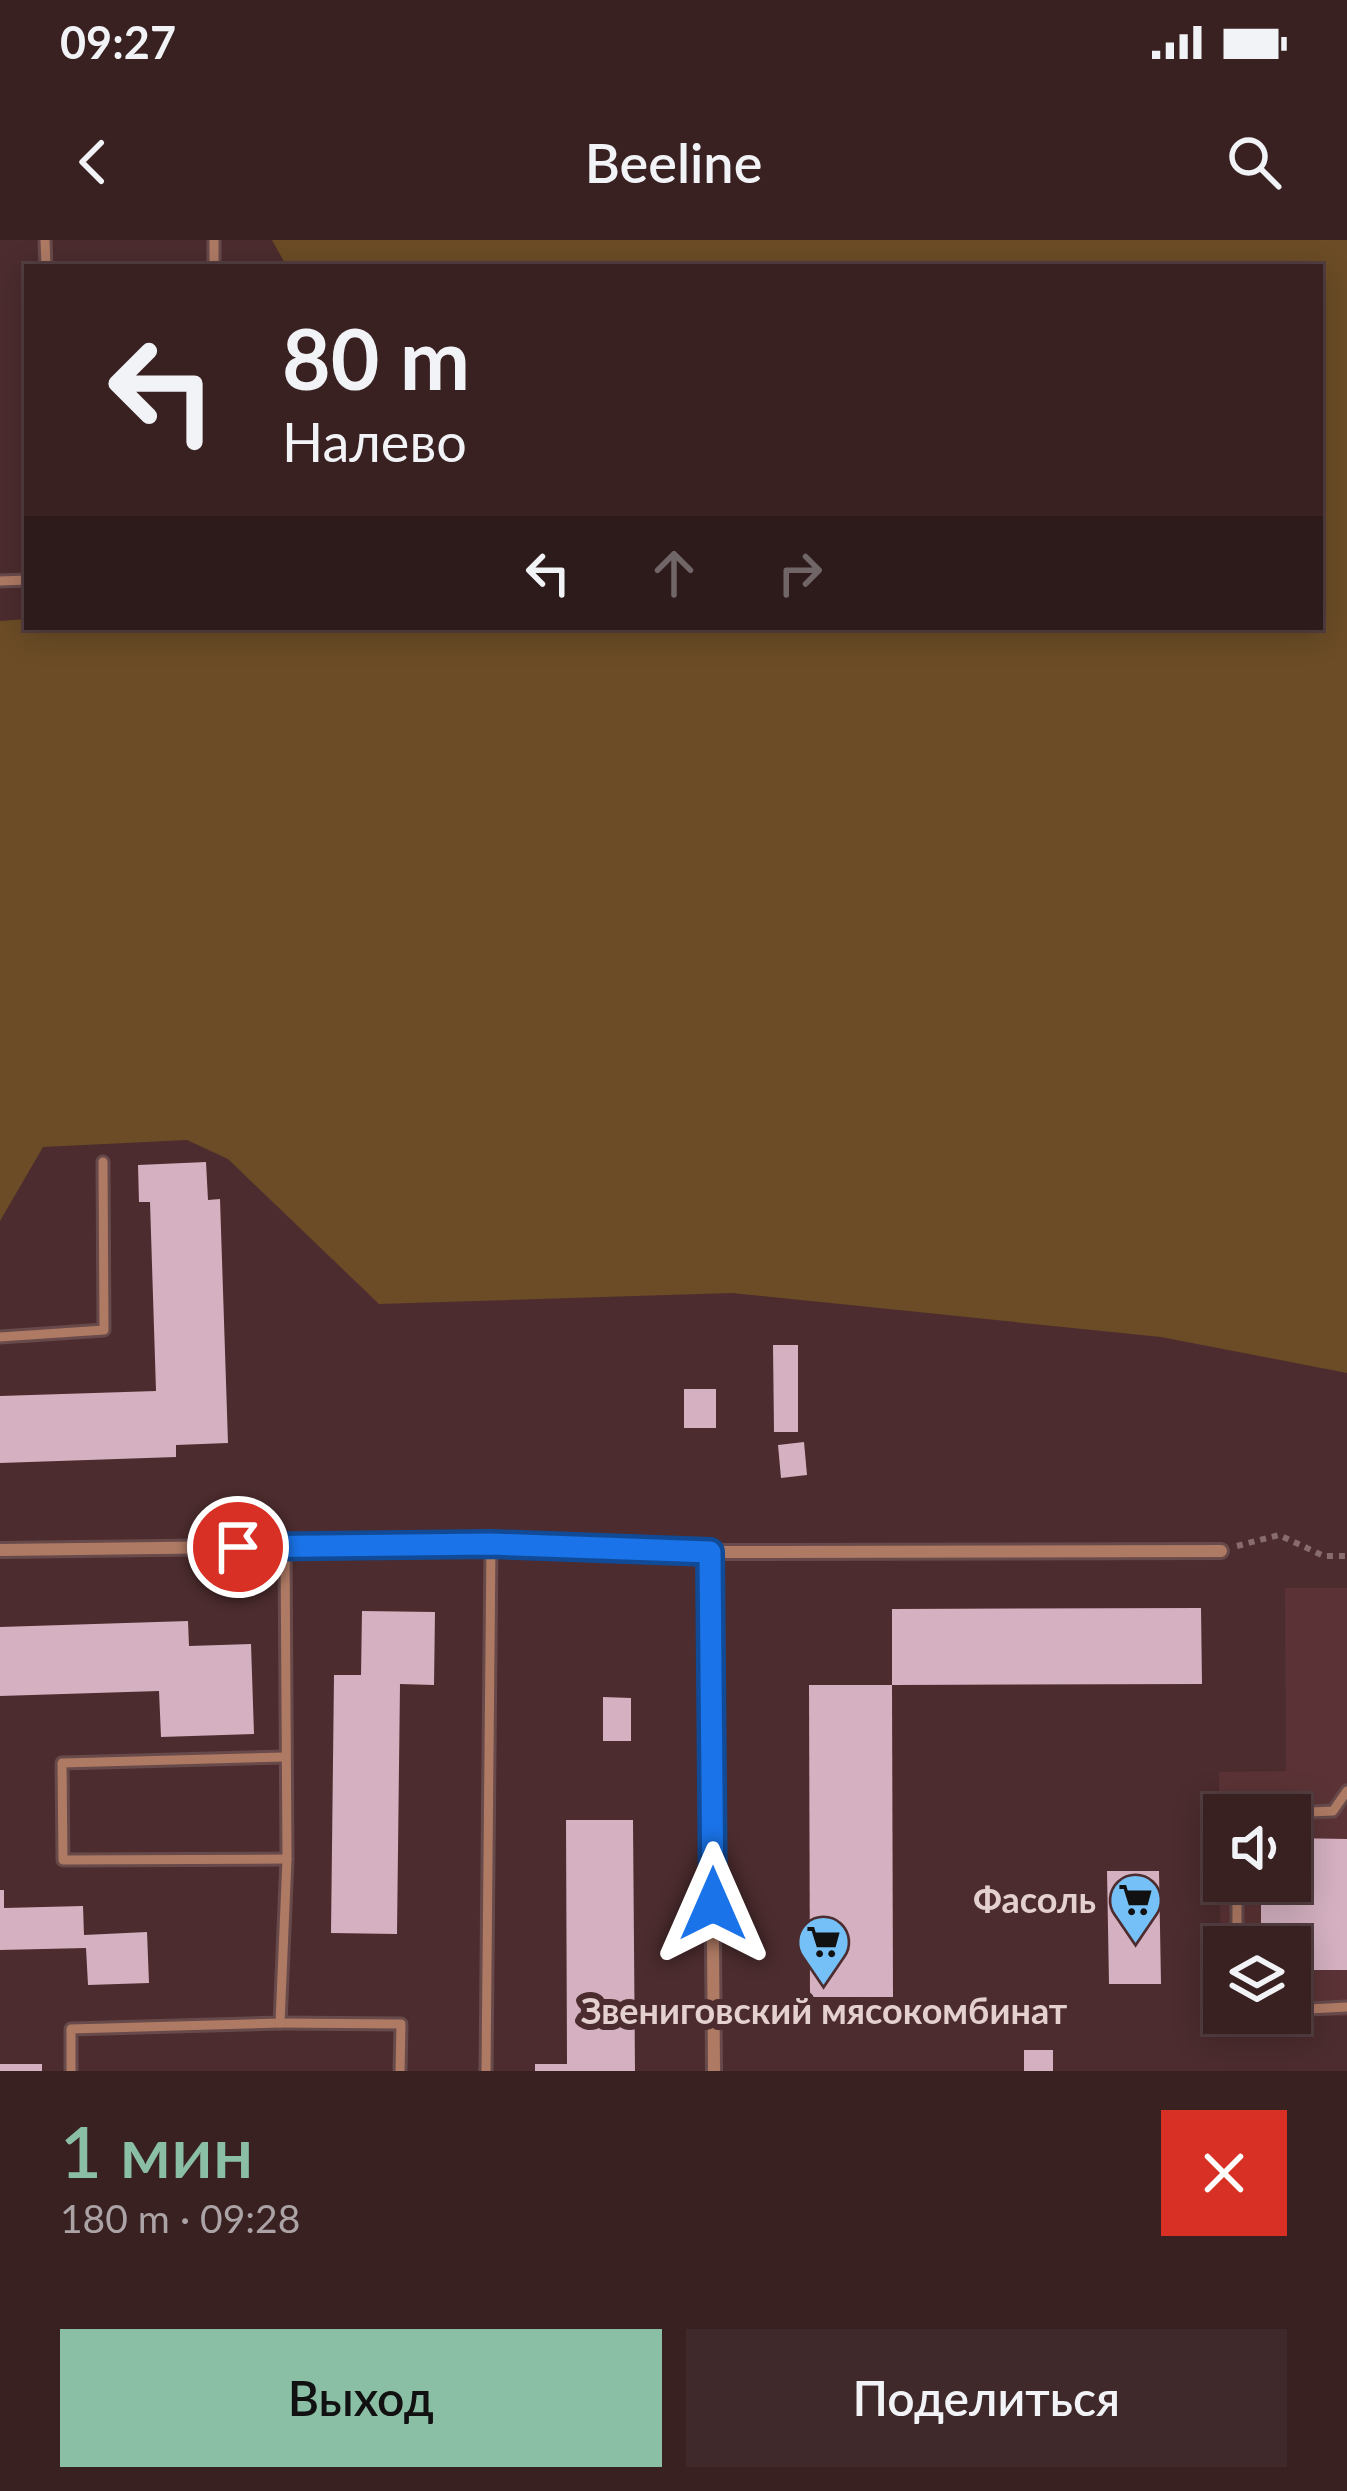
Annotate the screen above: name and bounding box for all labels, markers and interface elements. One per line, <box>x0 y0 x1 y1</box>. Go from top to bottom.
text: 09:27 <box>60 15 176 69</box>
icon: back <box>60 129 126 195</box>
icon: search <box>1221 129 1287 195</box>
text: Beeline <box>585 130 762 195</box>
text: 80 m <box>282 307 470 408</box>
icon: left <box>84 312 240 468</box>
text: Налево <box>282 409 467 474</box>
icon: left <box>515 540 581 606</box>
icon: ahead <box>641 540 707 606</box>
icon: right <box>767 540 833 606</box>
pin <box>187 1496 289 1598</box>
icon: arrive <box>205 1514 271 1580</box>
map controls <box>1203 1794 1311 2034</box>
button: sound <box>1203 1794 1311 1902</box>
position arrow <box>650 1841 776 1967</box>
supermarket icon: Фасоль <box>1107 1871 1163 1945</box>
place label: Фасоль <box>973 1877 1096 1921</box>
supermarket icon: Звениговский мясокомбинат <box>796 1914 852 1988</box>
button: layers <box>1203 1926 1311 2034</box>
place label: Звениговский мясокомбинат <box>581 1988 1068 2032</box>
text: 1 мин <box>60 2107 253 2193</box>
button: close <box>1161 2110 1287 2236</box>
text: 180 m · 09:28 <box>60 2195 300 2241</box>
button: Выход <box>60 2329 662 2467</box>
button: Поделиться <box>686 2329 1287 2467</box>

